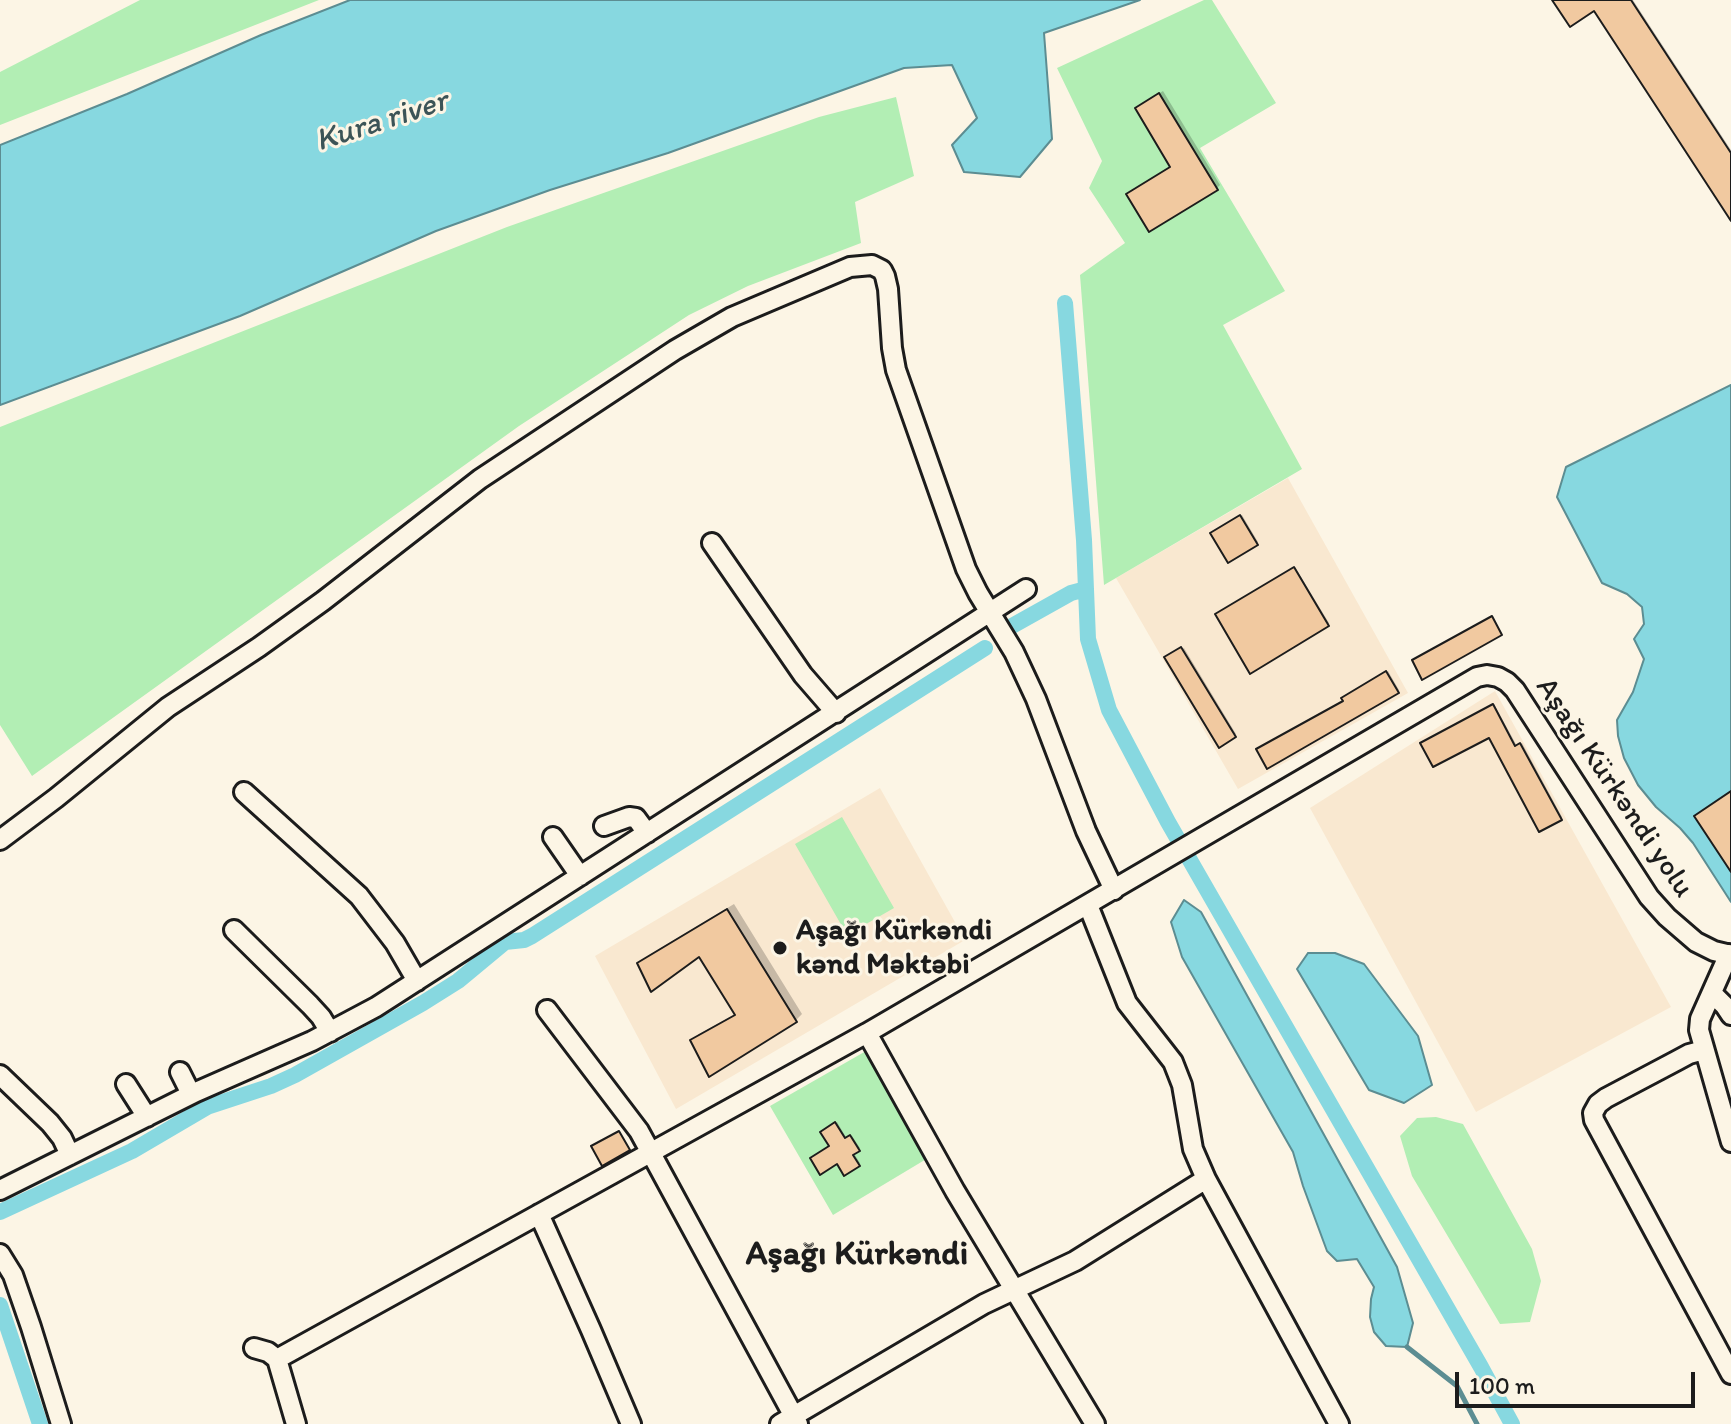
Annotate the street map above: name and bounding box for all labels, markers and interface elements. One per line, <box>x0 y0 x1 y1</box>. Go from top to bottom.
water label: Kura river <box>311 83 453 161</box>
street label: Aşağı Kürkəndi yolu <box>1527 671 1701 905</box>
place label: Aşağı Kürkəndi kənd Məktəbi <box>796 913 992 984</box>
marker: Aşağı Kürkəndi kənd Məktəbi <box>771 939 789 957</box>
district label: Aşağı Kürkəndi <box>746 1235 968 1275</box>
scale bar <box>1459 1356 1699 1406</box>
text: 100 m <box>1469 1371 1535 1400</box>

